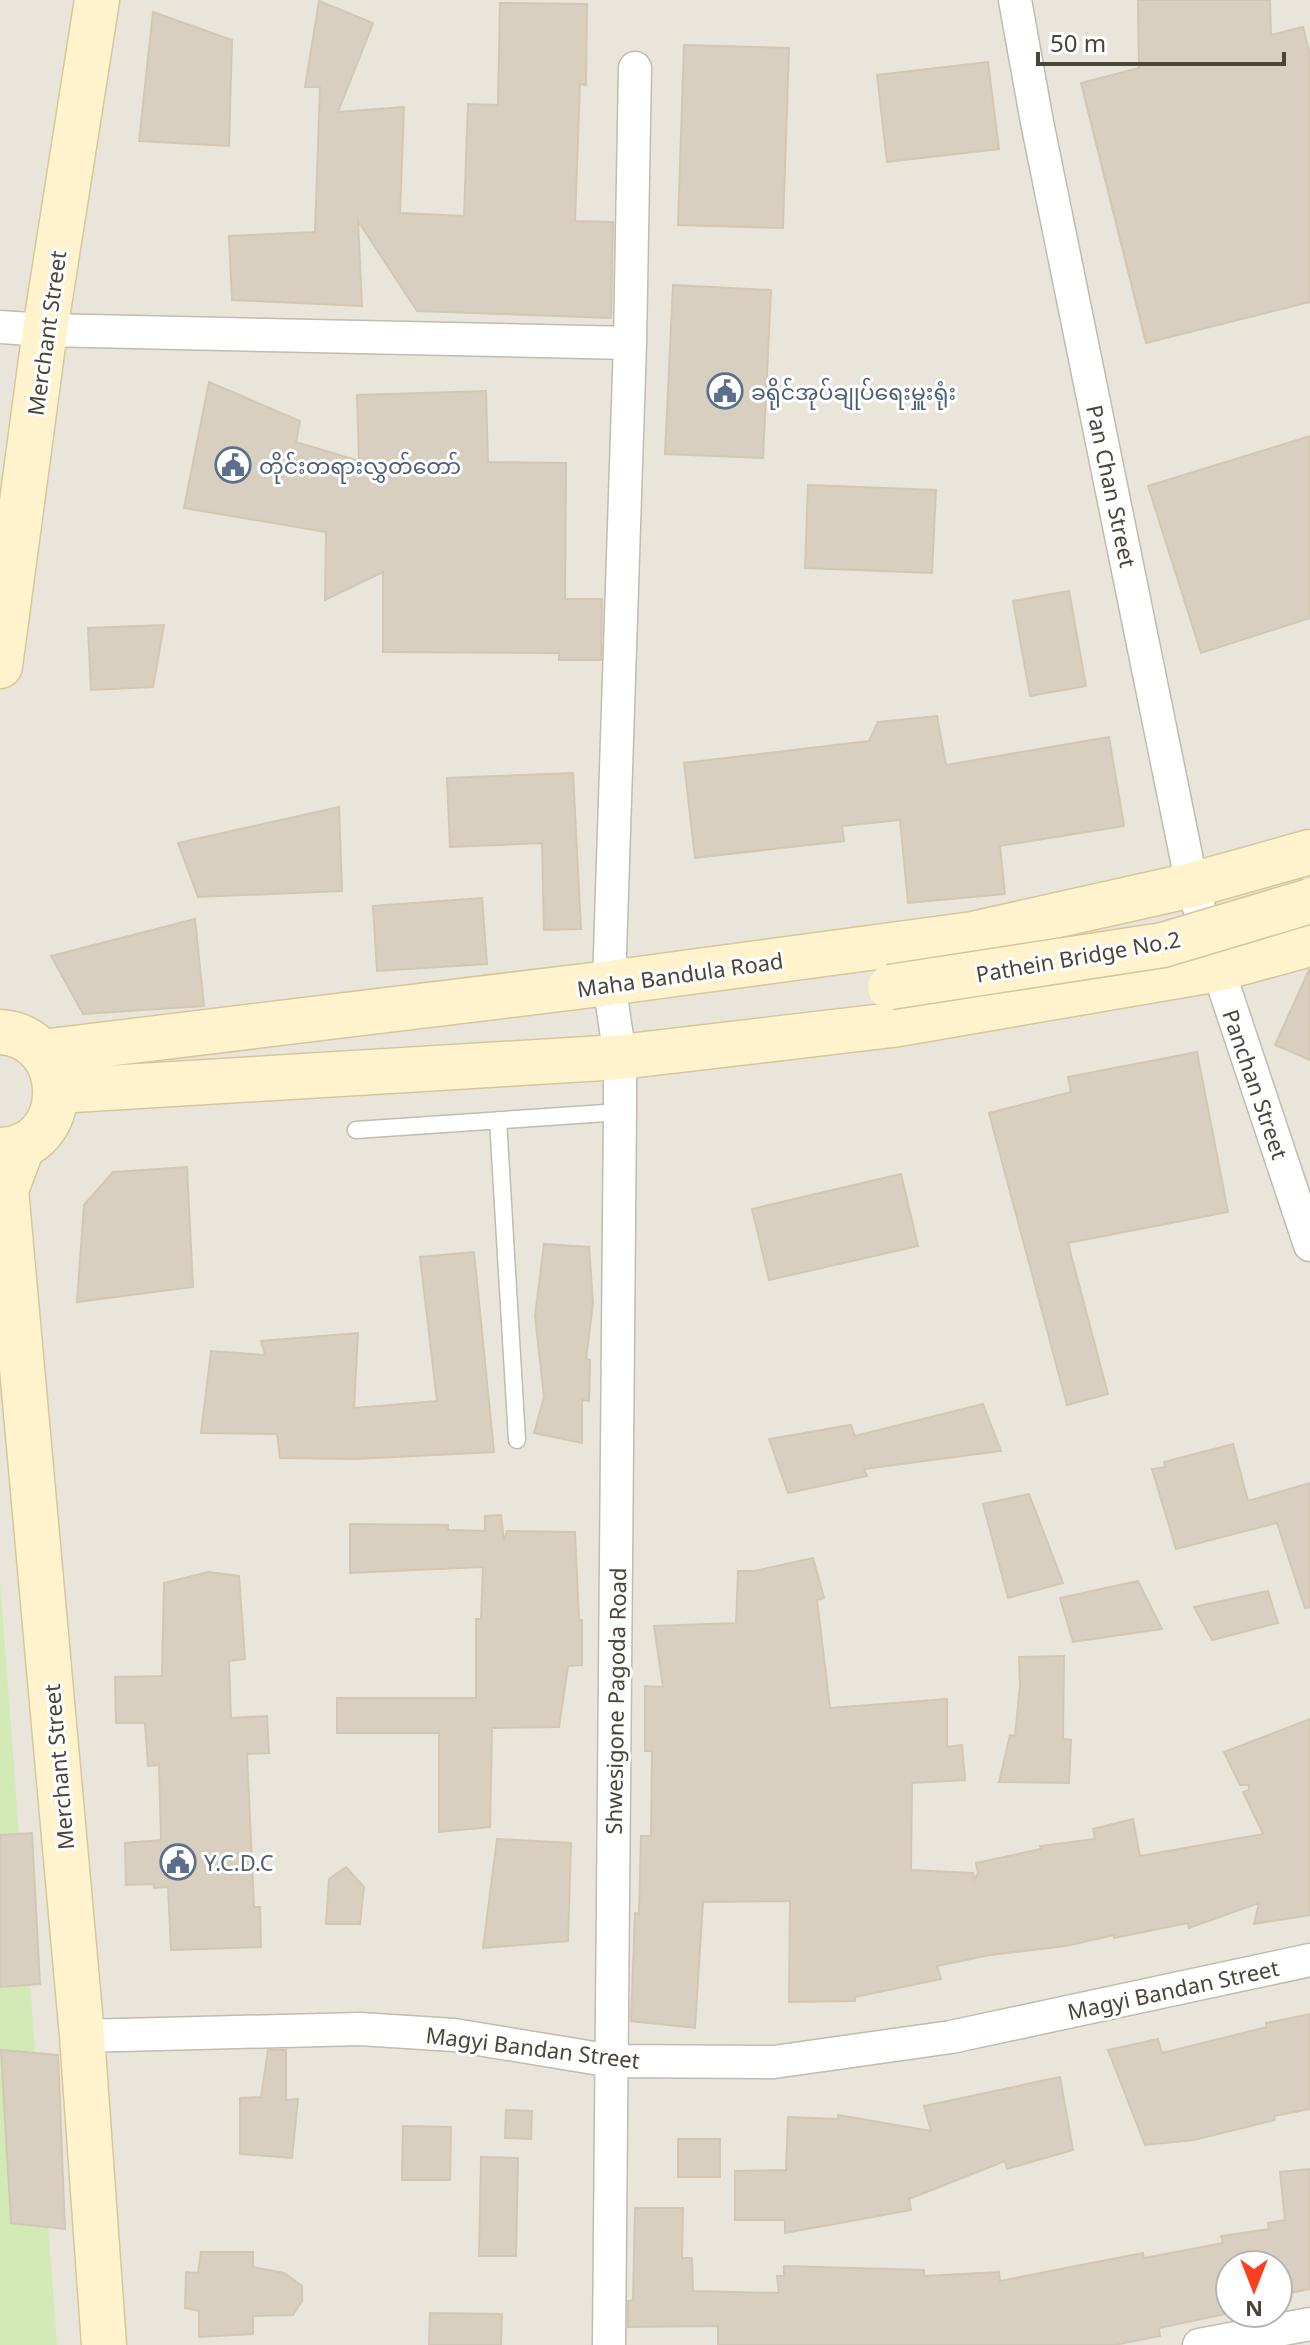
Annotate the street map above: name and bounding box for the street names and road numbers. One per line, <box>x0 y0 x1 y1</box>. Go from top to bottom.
street label: Merchant Street <box>20 249 72 417</box>
street label: Pan Chan Street <box>1080 402 1144 570</box>
street label: Pathein Bridge No.2 <box>973 923 1183 989</box>
street label: Maha Bandula Road <box>575 945 785 1003</box>
street label: Panchan Street <box>1216 1005 1296 1163</box>
street label: Shwesigone Pagoda Road <box>598 1567 632 1835</box>
street label: Merchant Street <box>36 1683 80 1851</box>
street label: Magyi Bandan Street <box>1065 1952 1281 2026</box>
street label: Magyi Bandan Street <box>424 2019 642 2075</box>

